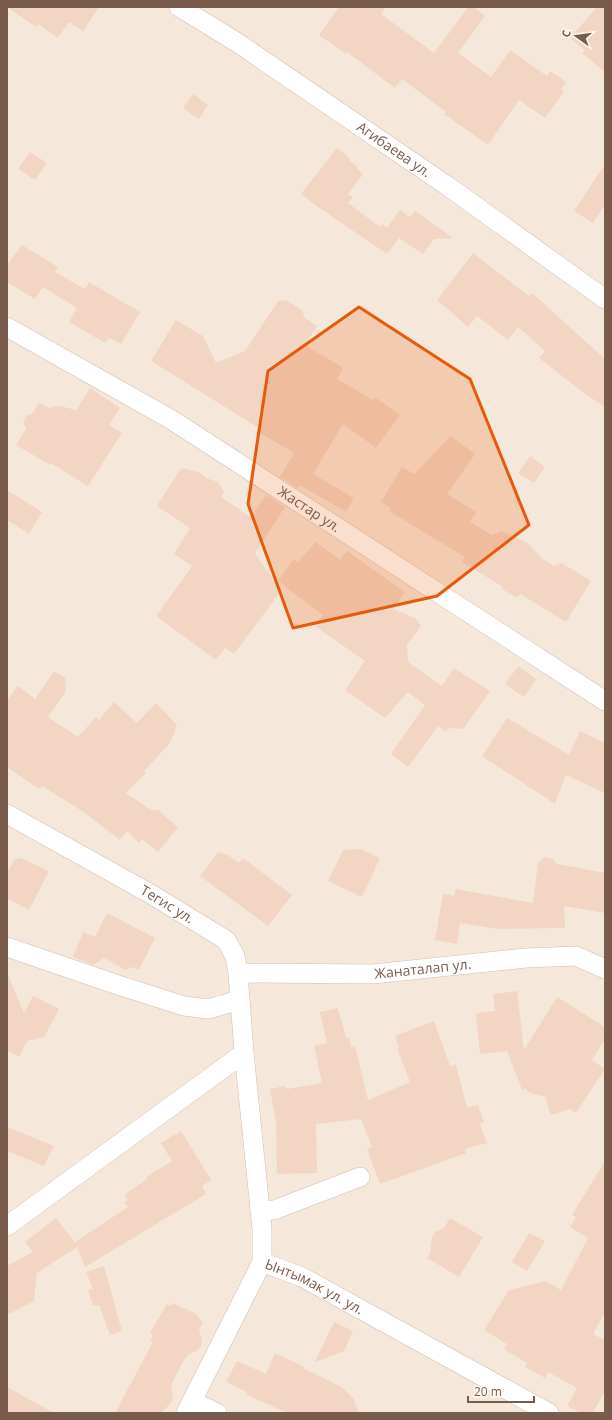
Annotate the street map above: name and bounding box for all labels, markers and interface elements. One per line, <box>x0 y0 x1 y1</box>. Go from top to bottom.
north arrow <box>556 16 596 56</box>
text: С <box>558 28 574 39</box>
street label: Агибаева ул. <box>353 117 435 181</box>
street label: Жастар ул. <box>274 481 345 536</box>
street label: Тегис ул. <box>137 880 198 927</box>
street label: Жанаталап ул. <box>373 954 472 983</box>
street label: Ынтымак ул. ул. <box>263 1254 368 1318</box>
scale bar <box>468 1378 534 1404</box>
text: 20 m <box>474 1383 502 1400</box>

